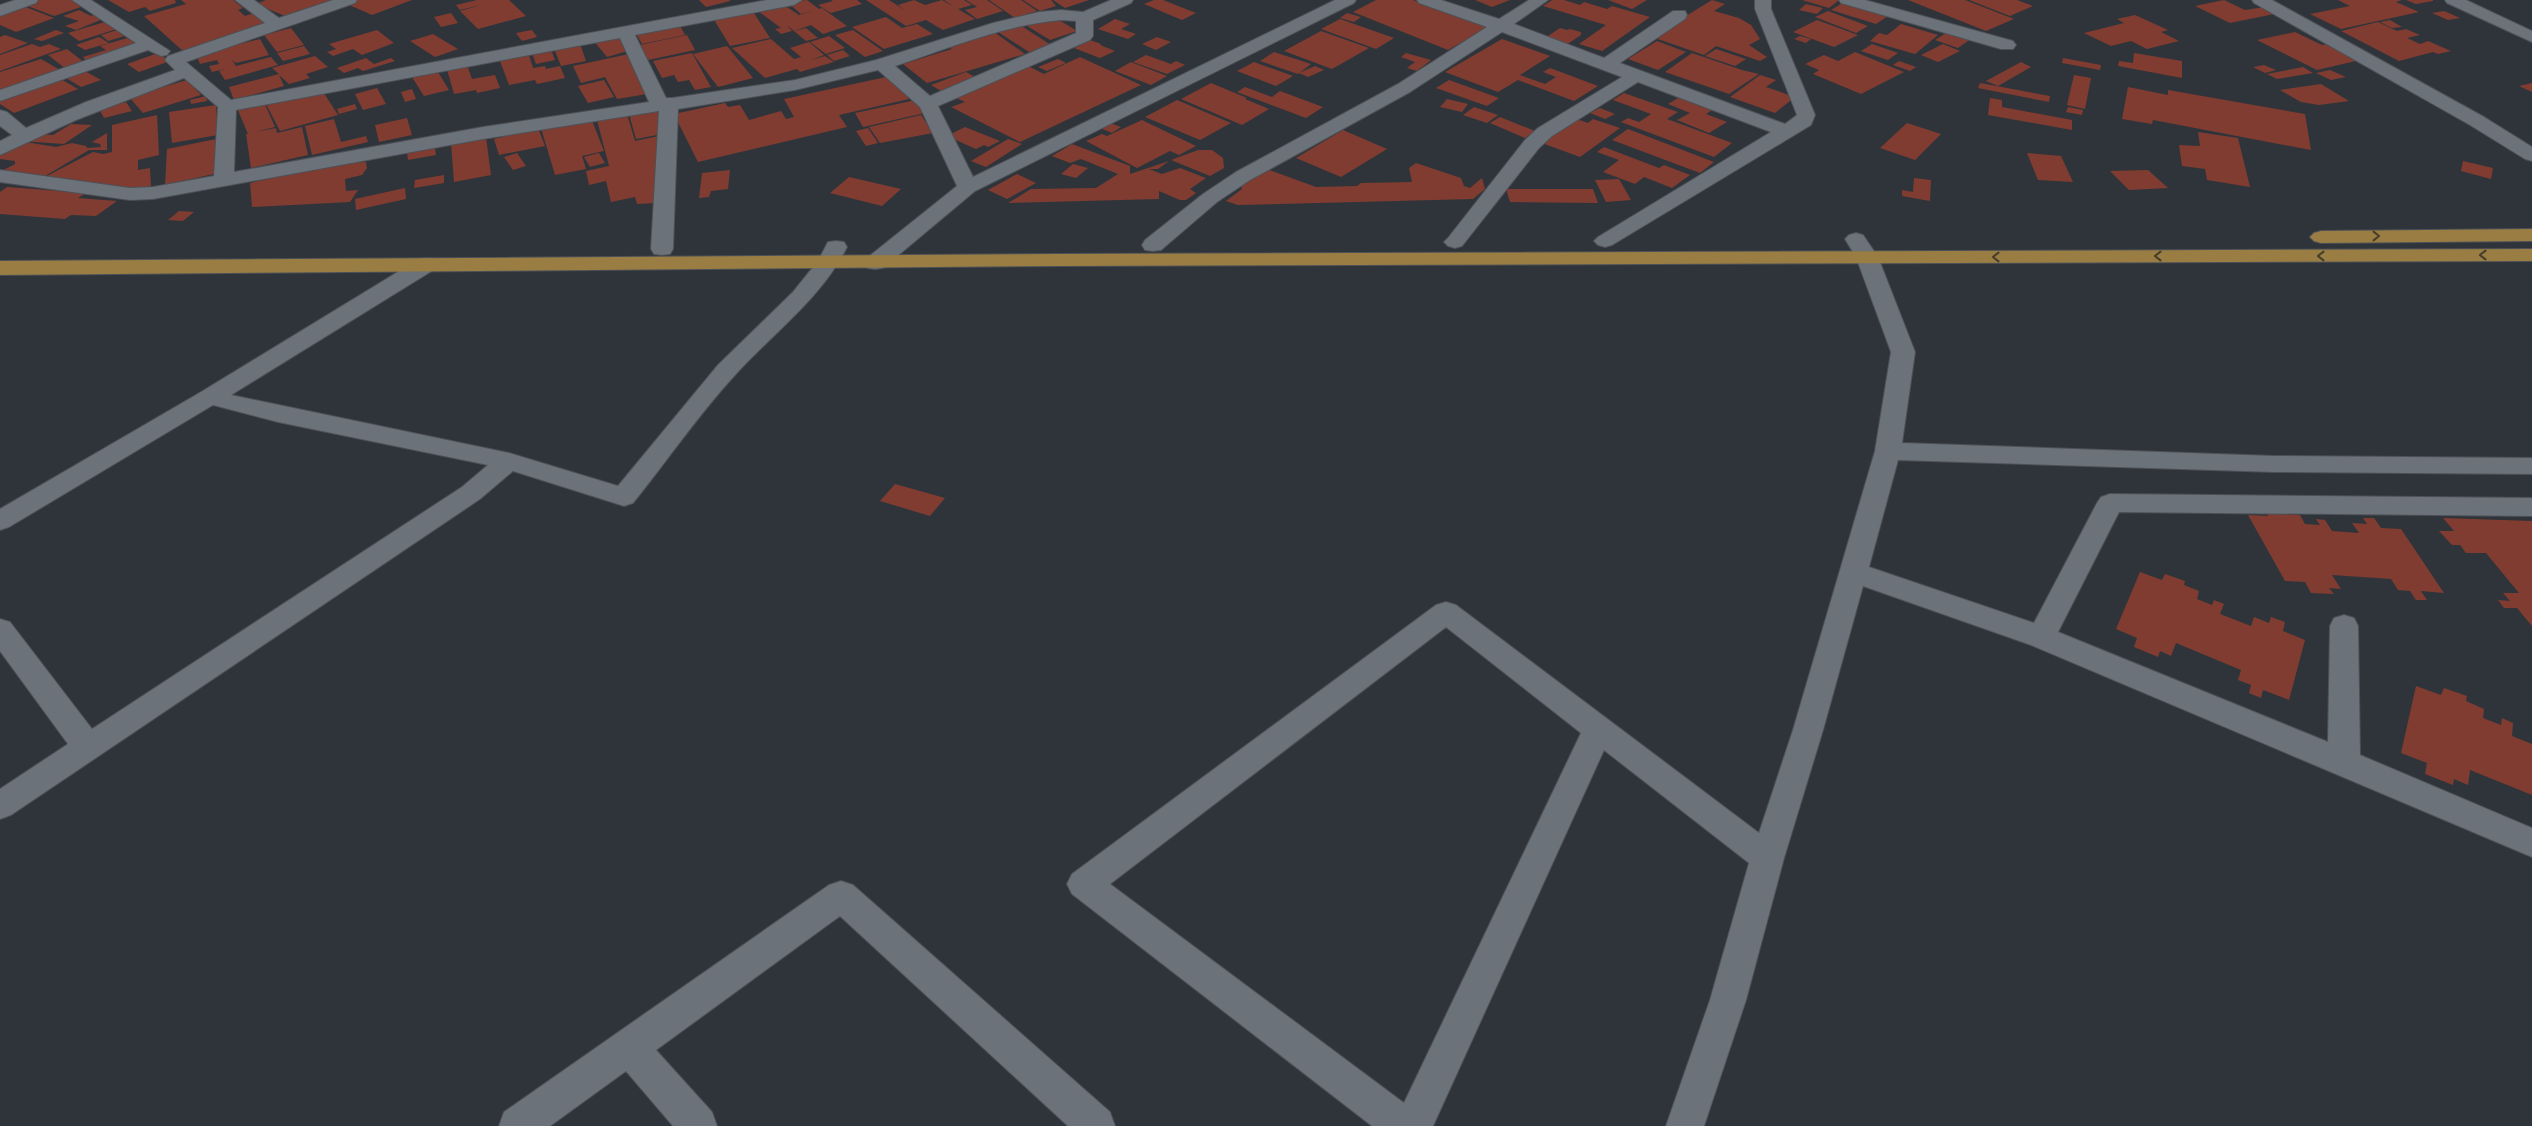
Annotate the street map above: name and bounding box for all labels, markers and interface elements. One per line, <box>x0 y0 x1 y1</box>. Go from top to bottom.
one-way arrow <box>2372 231 2380 241</box>
one-way arrow <box>2479 250 2487 260</box>
one-way arrow <box>2154 251 2162 261</box>
one-way arrow <box>2317 251 2324 261</box>
one-way arrow <box>1992 252 2000 262</box>

